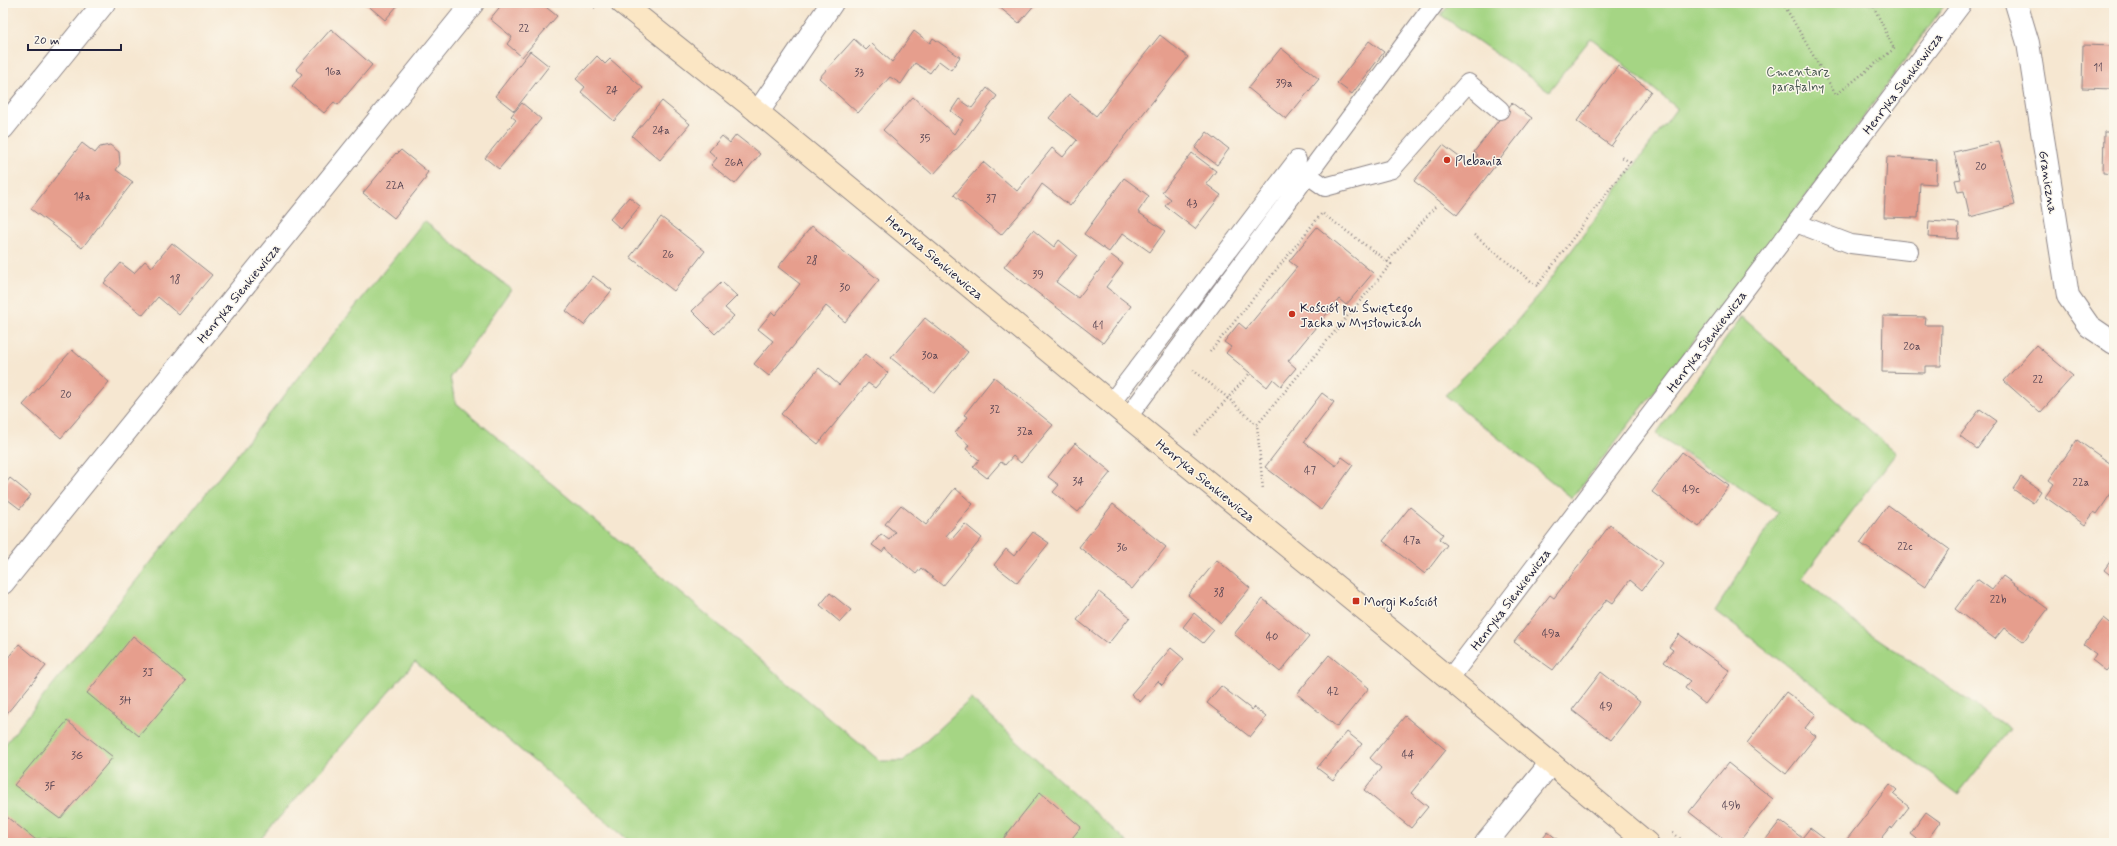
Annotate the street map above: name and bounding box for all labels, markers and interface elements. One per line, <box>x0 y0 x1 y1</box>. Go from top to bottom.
house number: 22 <box>518 22 530 36</box>
scale bar <box>28 26 121 52</box>
street label: Henryka Sienkiewicza <box>1859 29 1947 138</box>
text: 20 m <box>34 33 60 49</box>
house number: 11 <box>2093 61 2103 75</box>
park label: Cmentarz parafialny <box>1766 64 1830 96</box>
house number: 16a <box>325 65 342 79</box>
house number: 33 <box>854 66 864 80</box>
house number: 39a <box>1275 77 1293 91</box>
house number: 24 <box>606 84 618 98</box>
house number: 24a <box>652 124 670 138</box>
house number: 35 <box>920 132 931 146</box>
street label: Graniczna <box>2034 149 2061 215</box>
place label: Plebania <box>1455 153 1503 170</box>
marker: Plebania <box>1442 155 1452 165</box>
house number: 26A <box>725 156 743 170</box>
house number: 20 <box>1975 160 1987 174</box>
house number: 22A <box>386 179 404 193</box>
house number: 14a <box>73 190 91 204</box>
house number: 37 <box>986 192 997 206</box>
house number: 43 <box>1186 197 1198 211</box>
street label: Henryka Sienkiewicza <box>881 212 987 304</box>
street label: Henryka Sienkiewicza <box>194 241 285 347</box>
house number: 26 <box>662 248 674 262</box>
house number: 28 <box>806 254 818 268</box>
house number: 39 <box>1032 268 1044 282</box>
house number: 18 <box>170 273 180 287</box>
house number: 30 <box>839 281 851 295</box>
street label: Henryka Sienkiewicza <box>1663 287 1751 396</box>
place label: Kościół pw. Świętego Jacka w Mysłowicach <box>1300 299 1422 332</box>
marker: Kościół pw. Świętego Jacka w Mysłowicach <box>1287 309 1297 319</box>
house number: 41 <box>1092 319 1104 333</box>
house number: 20a <box>1903 340 1921 354</box>
house number: 30a <box>922 349 939 363</box>
house number: 22 <box>2032 373 2044 387</box>
house number: 20 <box>60 388 72 402</box>
house number: 32 <box>990 403 1001 417</box>
house number: 32a <box>1017 425 1034 439</box>
street label: Henryka Sienkiewicza <box>1152 436 1258 527</box>
house number: 47 <box>1304 464 1316 478</box>
house number: 34 <box>1072 475 1084 489</box>
house number: 22a <box>2073 476 2090 490</box>
house number: 49c <box>1682 483 1700 497</box>
house number: 47a <box>1403 534 1421 548</box>
house number: 22c <box>1897 540 1913 554</box>
house number: 36 <box>1116 541 1128 555</box>
street label: Henryka Sienkiewicza <box>1467 545 1555 654</box>
house number: 38 <box>1214 586 1225 600</box>
house number: 22b <box>1990 593 2006 607</box>
place label: Morgi Kościół <box>1364 594 1438 612</box>
marker: Morgi Kościół <box>1351 596 1361 606</box>
house number: 49a <box>1542 627 1561 641</box>
house number: 40 <box>1266 630 1278 644</box>
house number: 3J <box>142 666 154 680</box>
house number: 42 <box>1327 685 1339 699</box>
house number: 3H <box>119 694 131 708</box>
house number: 49 <box>1600 700 1612 714</box>
house number: 44 <box>1401 748 1415 762</box>
house number: 3G <box>71 749 83 763</box>
house number: 3F <box>45 780 56 794</box>
house number: 49b <box>1722 799 1740 813</box>

